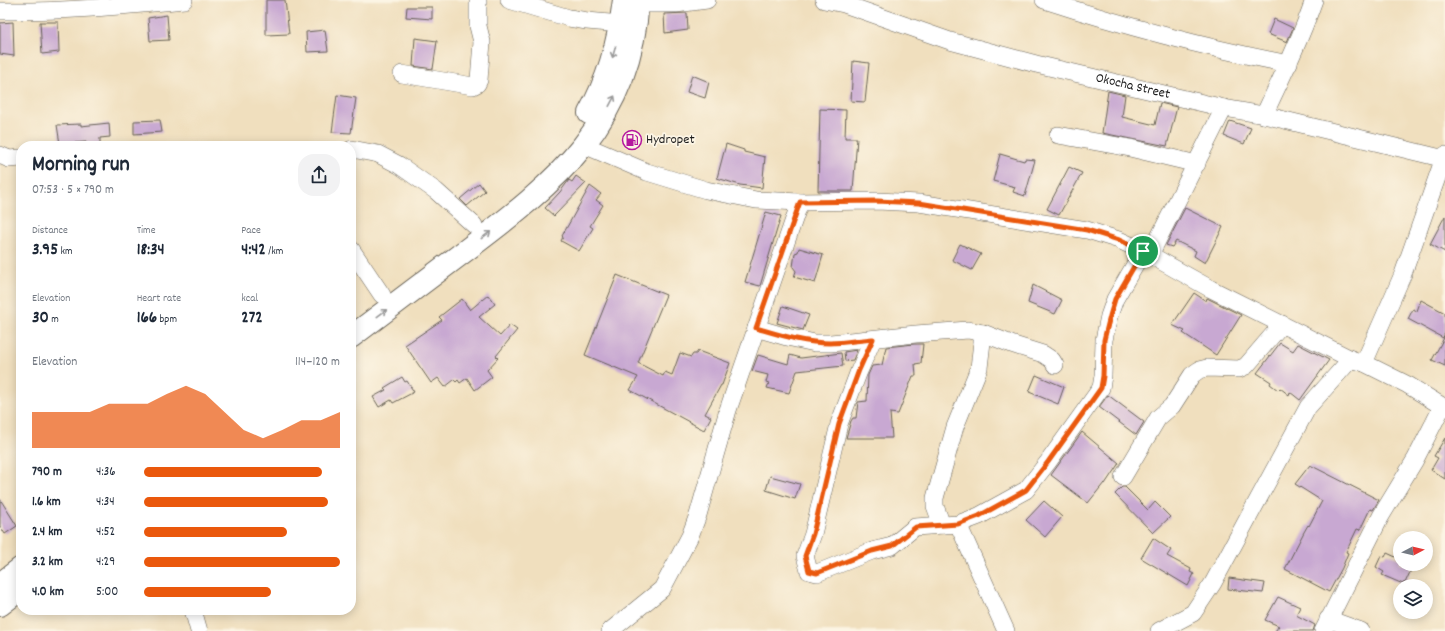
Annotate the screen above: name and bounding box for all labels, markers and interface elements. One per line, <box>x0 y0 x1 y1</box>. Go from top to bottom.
one-way arrow <box>610 45 617 58</box>
street label: Okocha Street <box>1093 68 1172 105</box>
one-way arrow <box>609 95 616 107</box>
fuel station icon: Hydropet <box>621 129 643 151</box>
place label: Hydropet <box>646 130 695 150</box>
text: Morning run <box>32 150 130 181</box>
button: share <box>298 154 340 196</box>
text: 07:53 · 5 × 790 m <box>32 181 114 200</box>
text: Distance <box>32 223 68 239</box>
text: Time <box>137 223 155 239</box>
text: Pace <box>241 223 261 239</box>
one-way arrow <box>480 231 491 239</box>
pin <box>1126 234 1160 268</box>
text: 3.95 <box>32 239 58 263</box>
text: 18:34 <box>137 239 165 263</box>
text: 4:42 <box>241 239 266 263</box>
icon: arrive <box>1132 240 1154 262</box>
text: km <box>58 244 73 260</box>
text: /km <box>266 244 283 260</box>
text: Elevation <box>32 291 70 307</box>
text: Heart rate <box>137 291 181 307</box>
text: kcal <box>241 291 258 307</box>
text: 30 <box>32 307 49 331</box>
text: 166 <box>137 307 157 331</box>
text: 272 <box>241 307 263 331</box>
one-way arrow <box>377 309 388 318</box>
text: m <box>49 312 59 328</box>
text: bpm <box>157 312 177 328</box>
text: Elevation <box>32 353 77 372</box>
text: 114–120 m <box>295 353 340 372</box>
text: 790 m <box>32 463 62 482</box>
text: 4:36 <box>96 463 116 482</box>
text: 1.6 km <box>32 493 61 512</box>
text: 4:34 <box>96 493 115 512</box>
text: 2.4 km <box>32 523 62 542</box>
text: 4:52 <box>96 523 115 542</box>
north arrow <box>1393 531 1433 571</box>
map controls <box>1393 531 1433 619</box>
text: 3.2 km <box>32 553 63 572</box>
text: 4:29 <box>96 553 115 572</box>
button: layers <box>1393 579 1433 619</box>
text: 4.0 km <box>32 583 64 602</box>
text: 5:00 <box>96 583 118 602</box>

